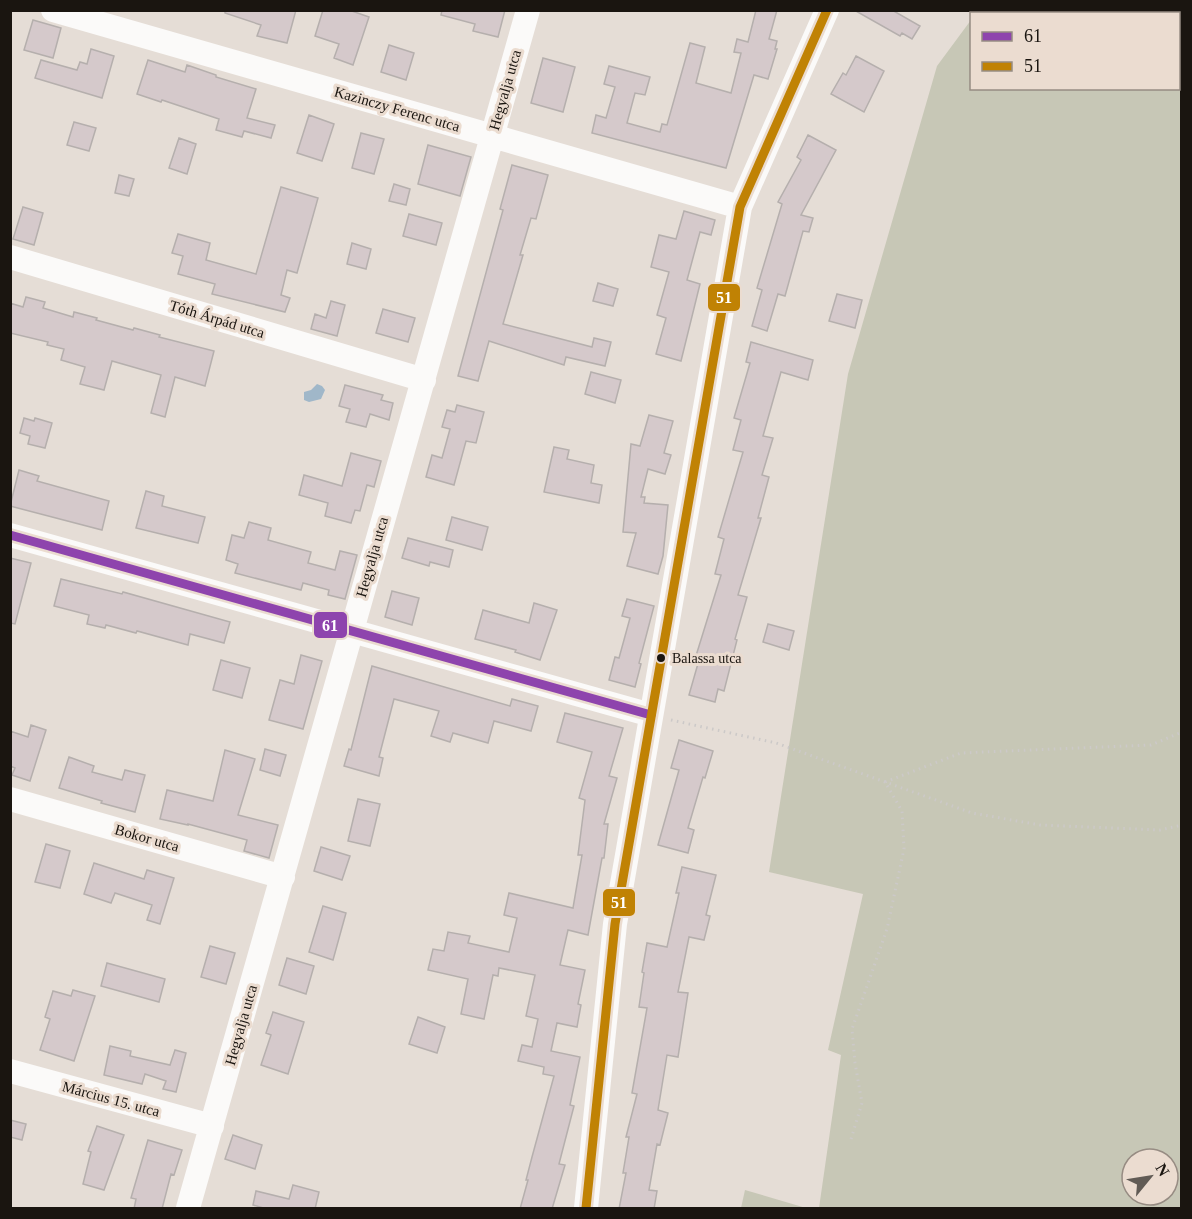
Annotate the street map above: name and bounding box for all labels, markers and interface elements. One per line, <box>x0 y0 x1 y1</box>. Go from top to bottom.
legend <box>970 12 1180 90</box>
text: 61 <box>1024 26 1042 46</box>
street label: Hegyalja utca <box>486 48 524 132</box>
text: 51 <box>1024 56 1042 76</box>
street label: Kazinczy Ferenc utca <box>332 83 462 135</box>
line badge: 51 <box>707 283 741 312</box>
text: 51 <box>716 289 732 306</box>
street label: Tóth Árpád utca <box>168 297 267 341</box>
street label: Hegyalja utca <box>353 515 391 599</box>
line badge: 61 <box>313 611 348 639</box>
text: 61 <box>322 617 338 634</box>
place label: Balassa utca <box>672 651 742 666</box>
marker: Balassa utca <box>655 652 667 664</box>
street label: Bokor utca <box>113 821 181 855</box>
line badge: 51 <box>602 888 636 917</box>
text: 51 <box>611 894 627 911</box>
street label: Hegyalja utca <box>222 983 260 1067</box>
street label: Március 15. utca <box>60 1078 162 1120</box>
north arrow <box>1120 1147 1180 1207</box>
text: N <box>1152 1160 1173 1179</box>

